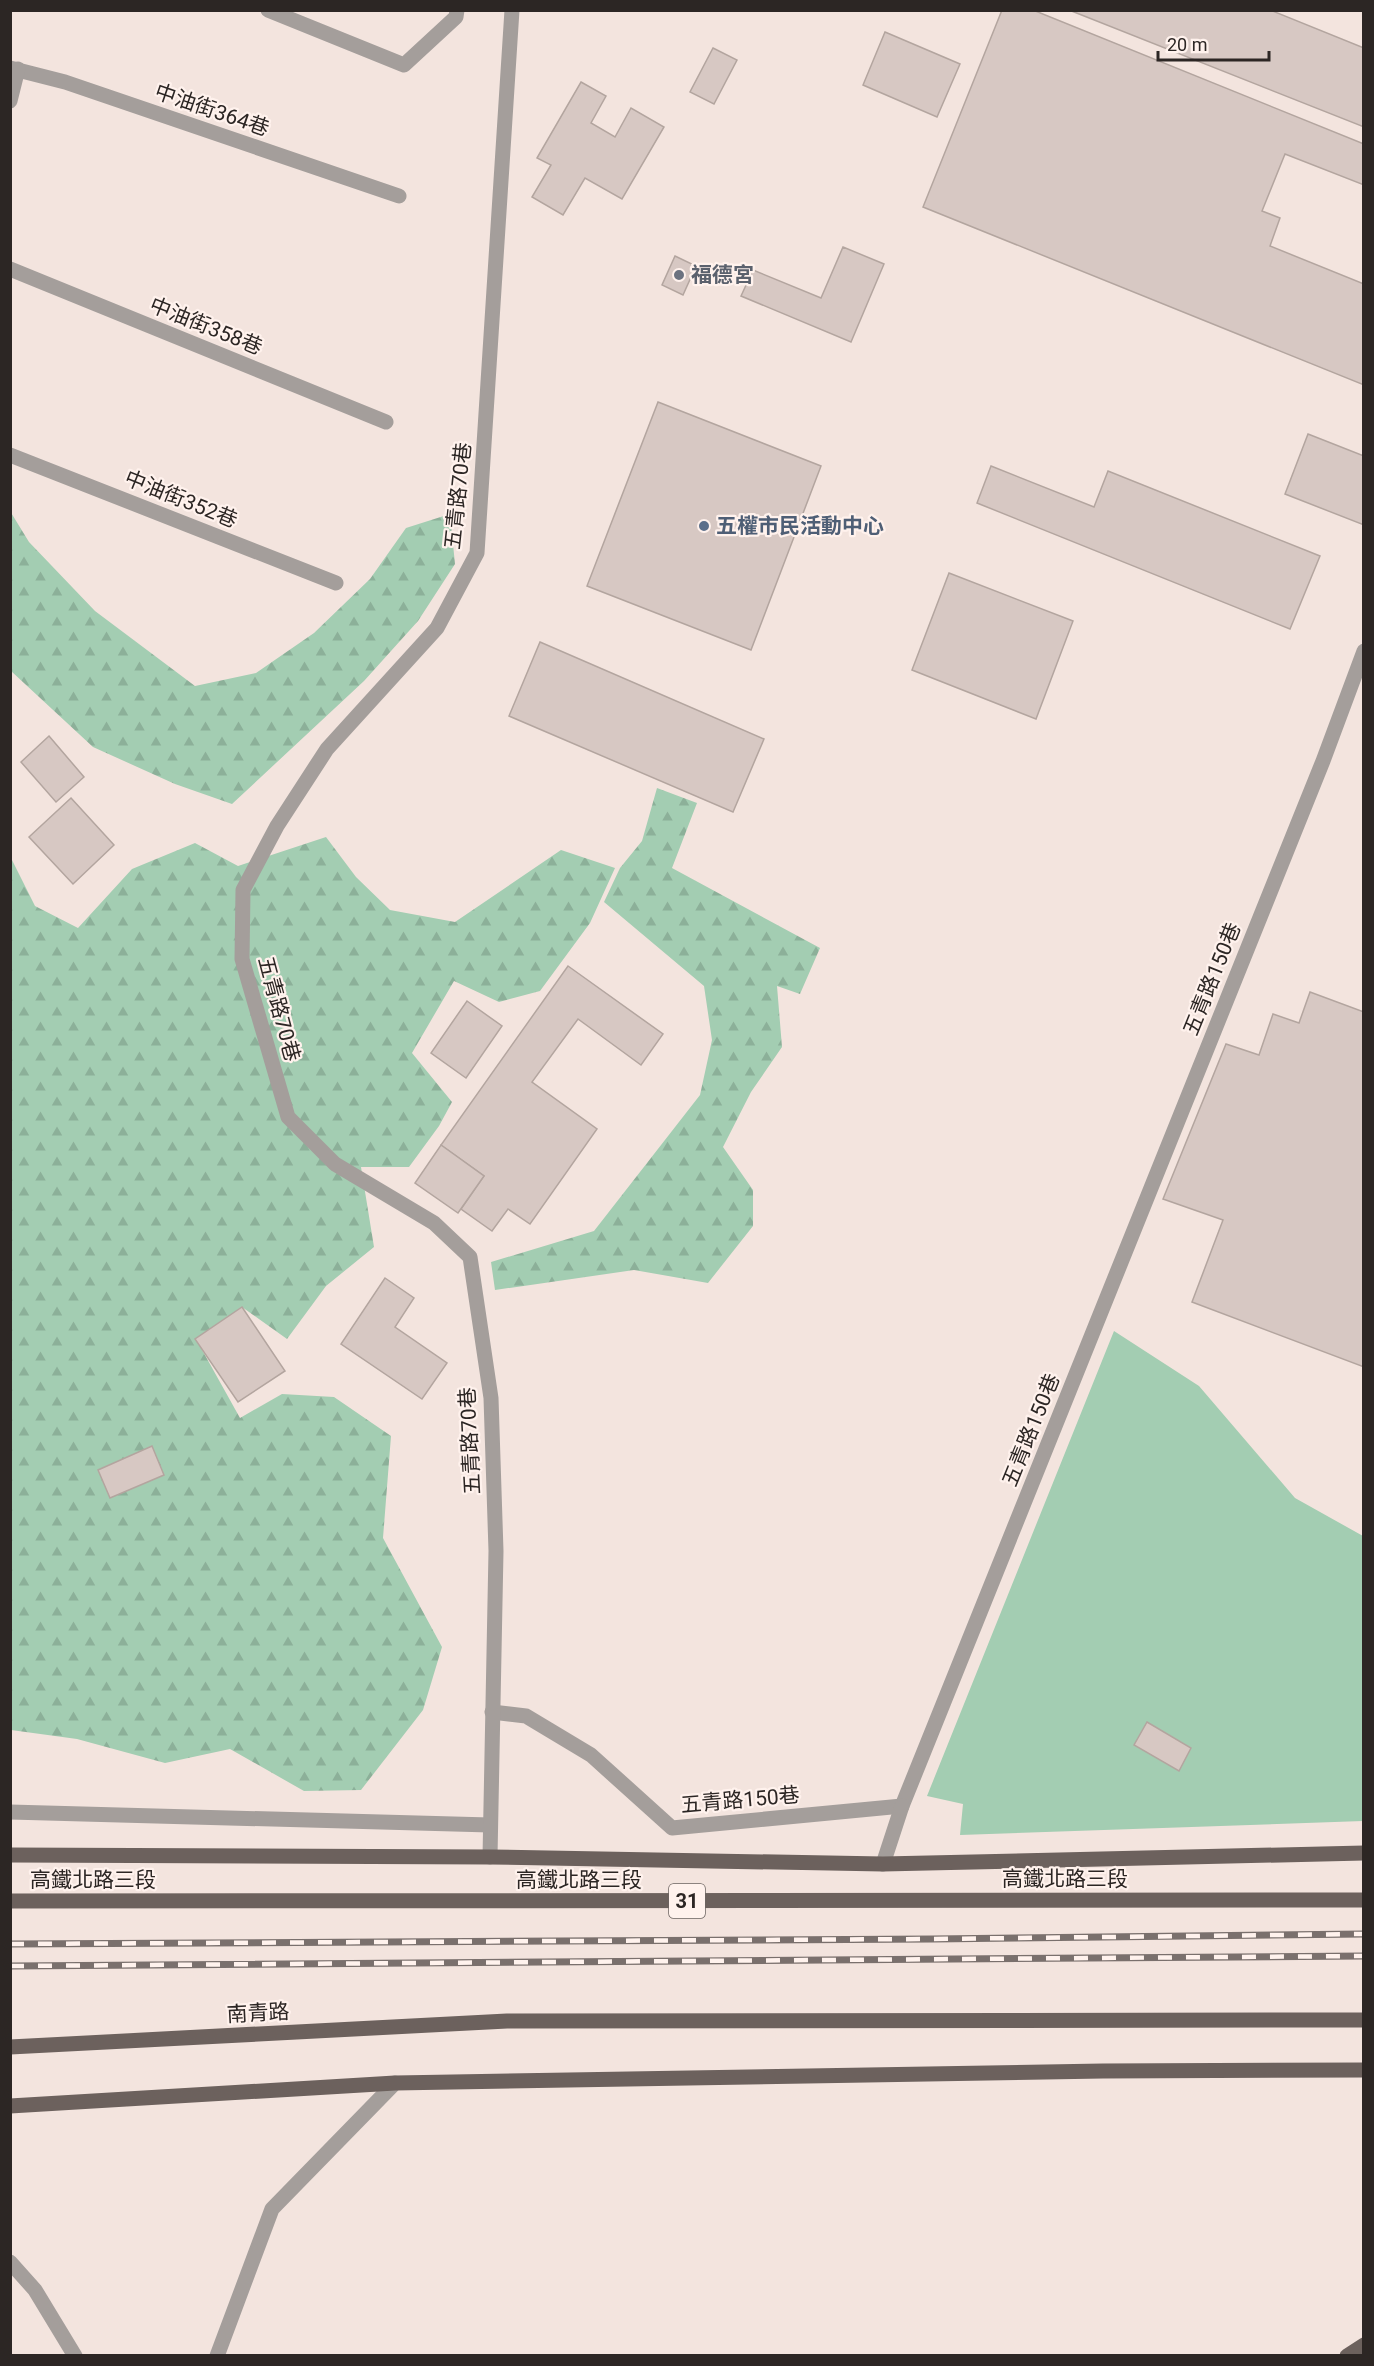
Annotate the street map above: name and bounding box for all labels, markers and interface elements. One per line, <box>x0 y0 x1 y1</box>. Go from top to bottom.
scale bar <box>1158 24 1269 62</box>
text: 20 m <box>1167 34 1207 55</box>
street label: 中油街364巷 <box>152 79 272 141</box>
place label: 福德宮 <box>691 263 754 287</box>
marker: 福德宮 <box>672 268 686 282</box>
street label: 中油街358巷 <box>146 293 266 359</box>
street label: 五青路70巷 <box>440 441 476 551</box>
street label: 中油街352巷 <box>121 466 241 532</box>
place label: 五權市民活動中心 <box>716 514 884 538</box>
marker: 五權市民活動中心 <box>697 519 711 533</box>
street label: 五青路150巷 <box>1179 919 1245 1039</box>
street label: 五青路70巷 <box>253 954 305 1064</box>
street label: 五青路150巷 <box>998 1370 1064 1490</box>
street label: 五青路70巷 <box>455 1387 485 1495</box>
street label: 五青路150巷 <box>679 1783 801 1817</box>
street label: 高鐵北路三段 <box>1002 1867 1128 1891</box>
street label: 高鐵北路三段 <box>30 1868 156 1892</box>
street label: 高鐵北路三段 <box>516 1868 642 1892</box>
road number: 31 <box>669 1884 705 1918</box>
street label: 南青路 <box>226 1999 290 2027</box>

